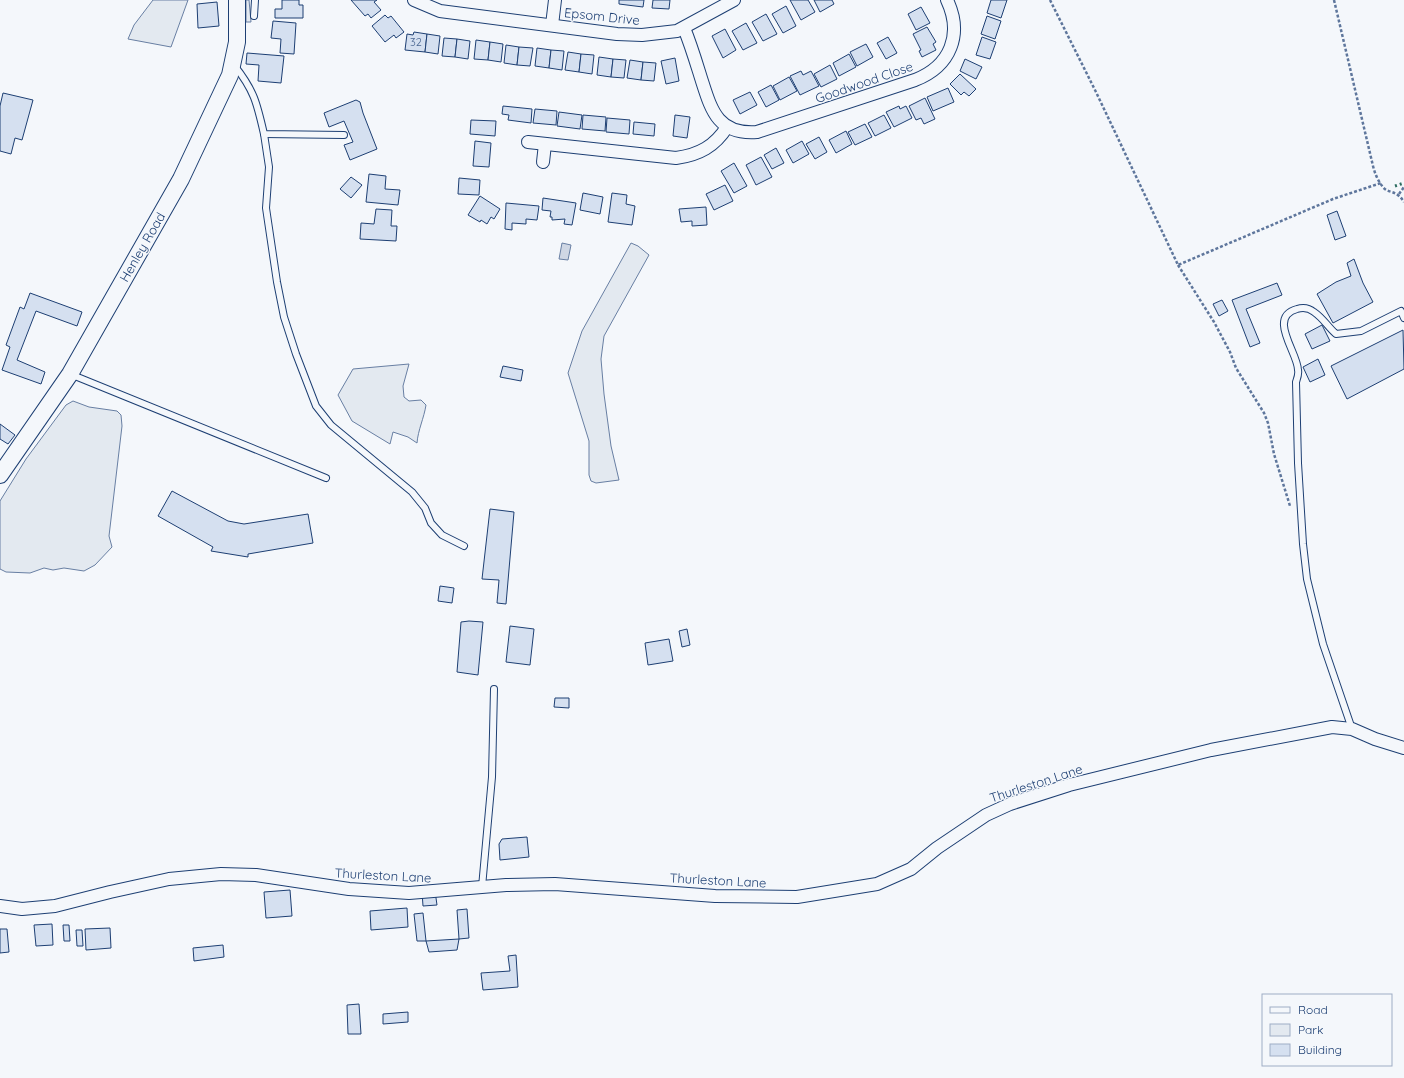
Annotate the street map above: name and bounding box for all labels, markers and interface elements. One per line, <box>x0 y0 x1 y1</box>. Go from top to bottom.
street label: Epsom Drive <box>563 4 641 28</box>
house number: 32 <box>410 35 422 49</box>
street label: Goodwood Close <box>813 58 915 106</box>
street label: Henley Road <box>116 209 168 285</box>
street label: Thurleston Lane <box>987 760 1085 806</box>
street label: Thurleston Lane <box>334 864 432 886</box>
street label: Thurleston Lane <box>669 869 767 891</box>
legend <box>1262 994 1392 1066</box>
text: Road <box>1298 1002 1328 1017</box>
text: Park <box>1298 1022 1323 1037</box>
text: Building <box>1298 1042 1342 1057</box>

